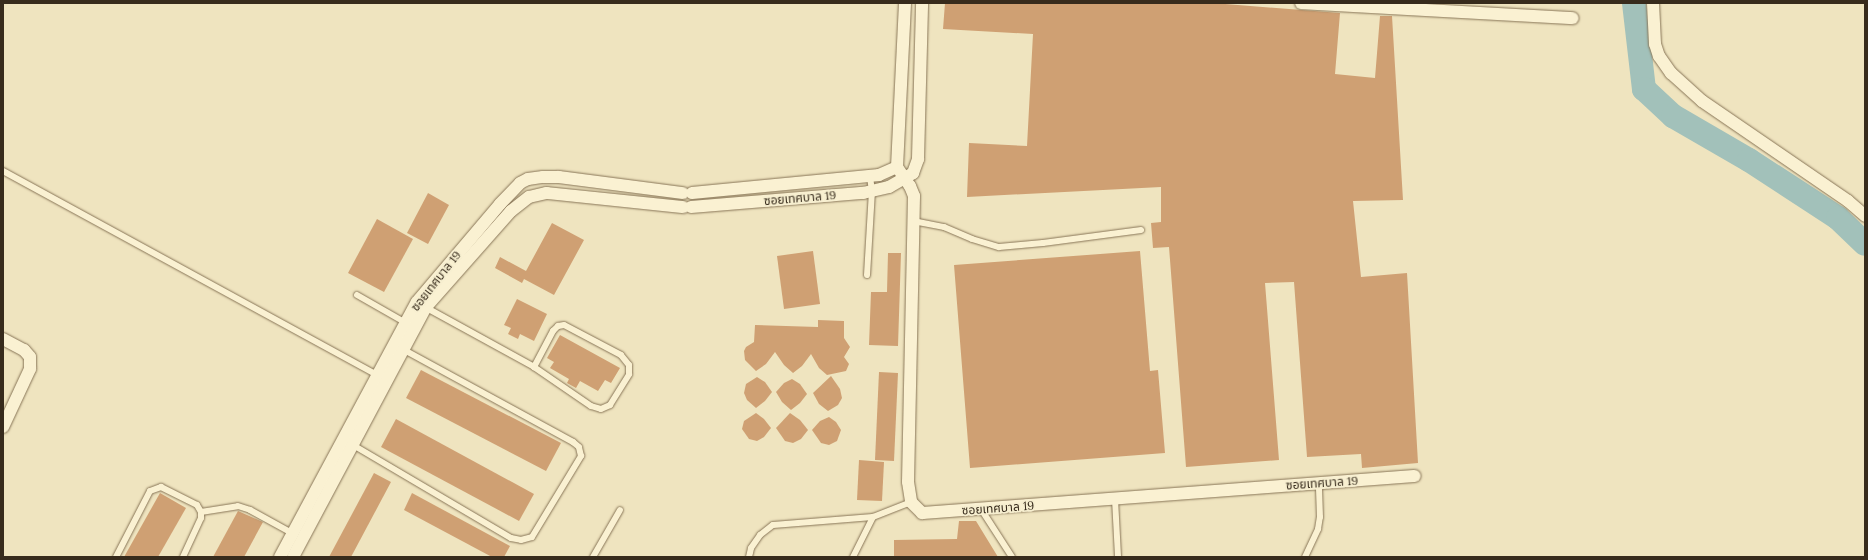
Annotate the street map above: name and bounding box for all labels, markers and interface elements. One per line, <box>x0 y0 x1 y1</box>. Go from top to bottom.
street label: ซอยเทศบาล 19 <box>763 188 837 208</box>
street label: ซอยเทศบาล 19 <box>408 248 464 314</box>
street label: ซอยเทศบาล 19 <box>1285 473 1359 493</box>
street label: ซอยเทศบาล 19 <box>961 498 1035 518</box>

